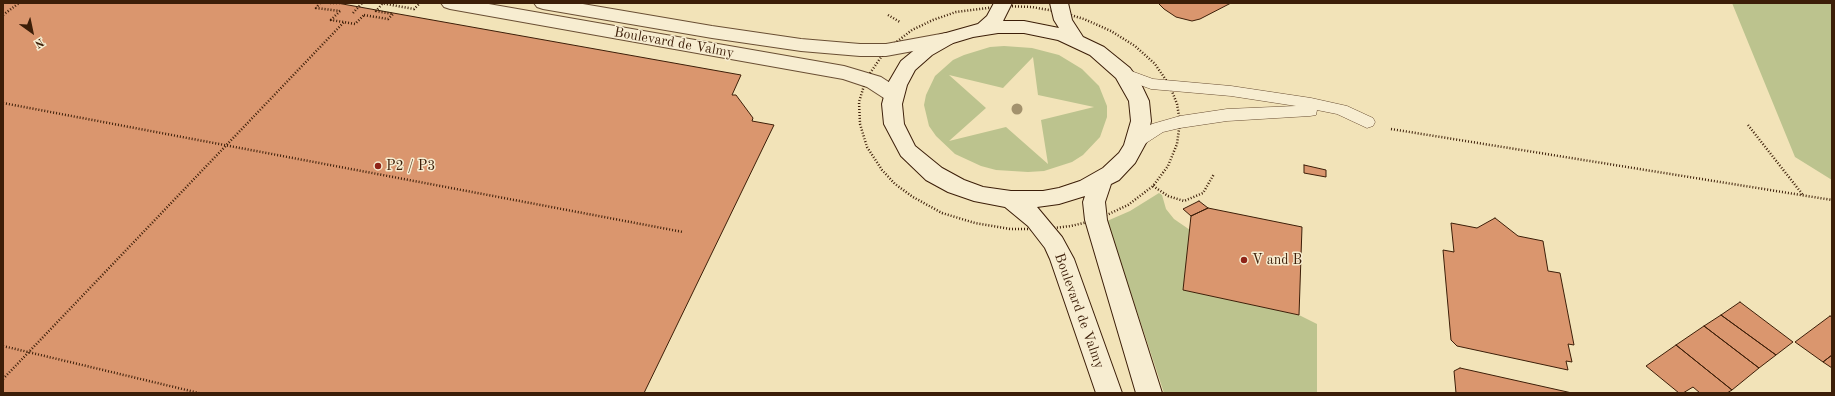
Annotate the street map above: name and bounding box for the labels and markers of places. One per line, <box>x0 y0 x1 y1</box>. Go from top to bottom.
place label: P2 / P3 <box>386 158 435 174</box>
marker: P2 / P3 <box>373 161 383 171</box>
place label: V and B <box>1252 252 1302 268</box>
marker: V and B <box>1239 255 1249 265</box>

